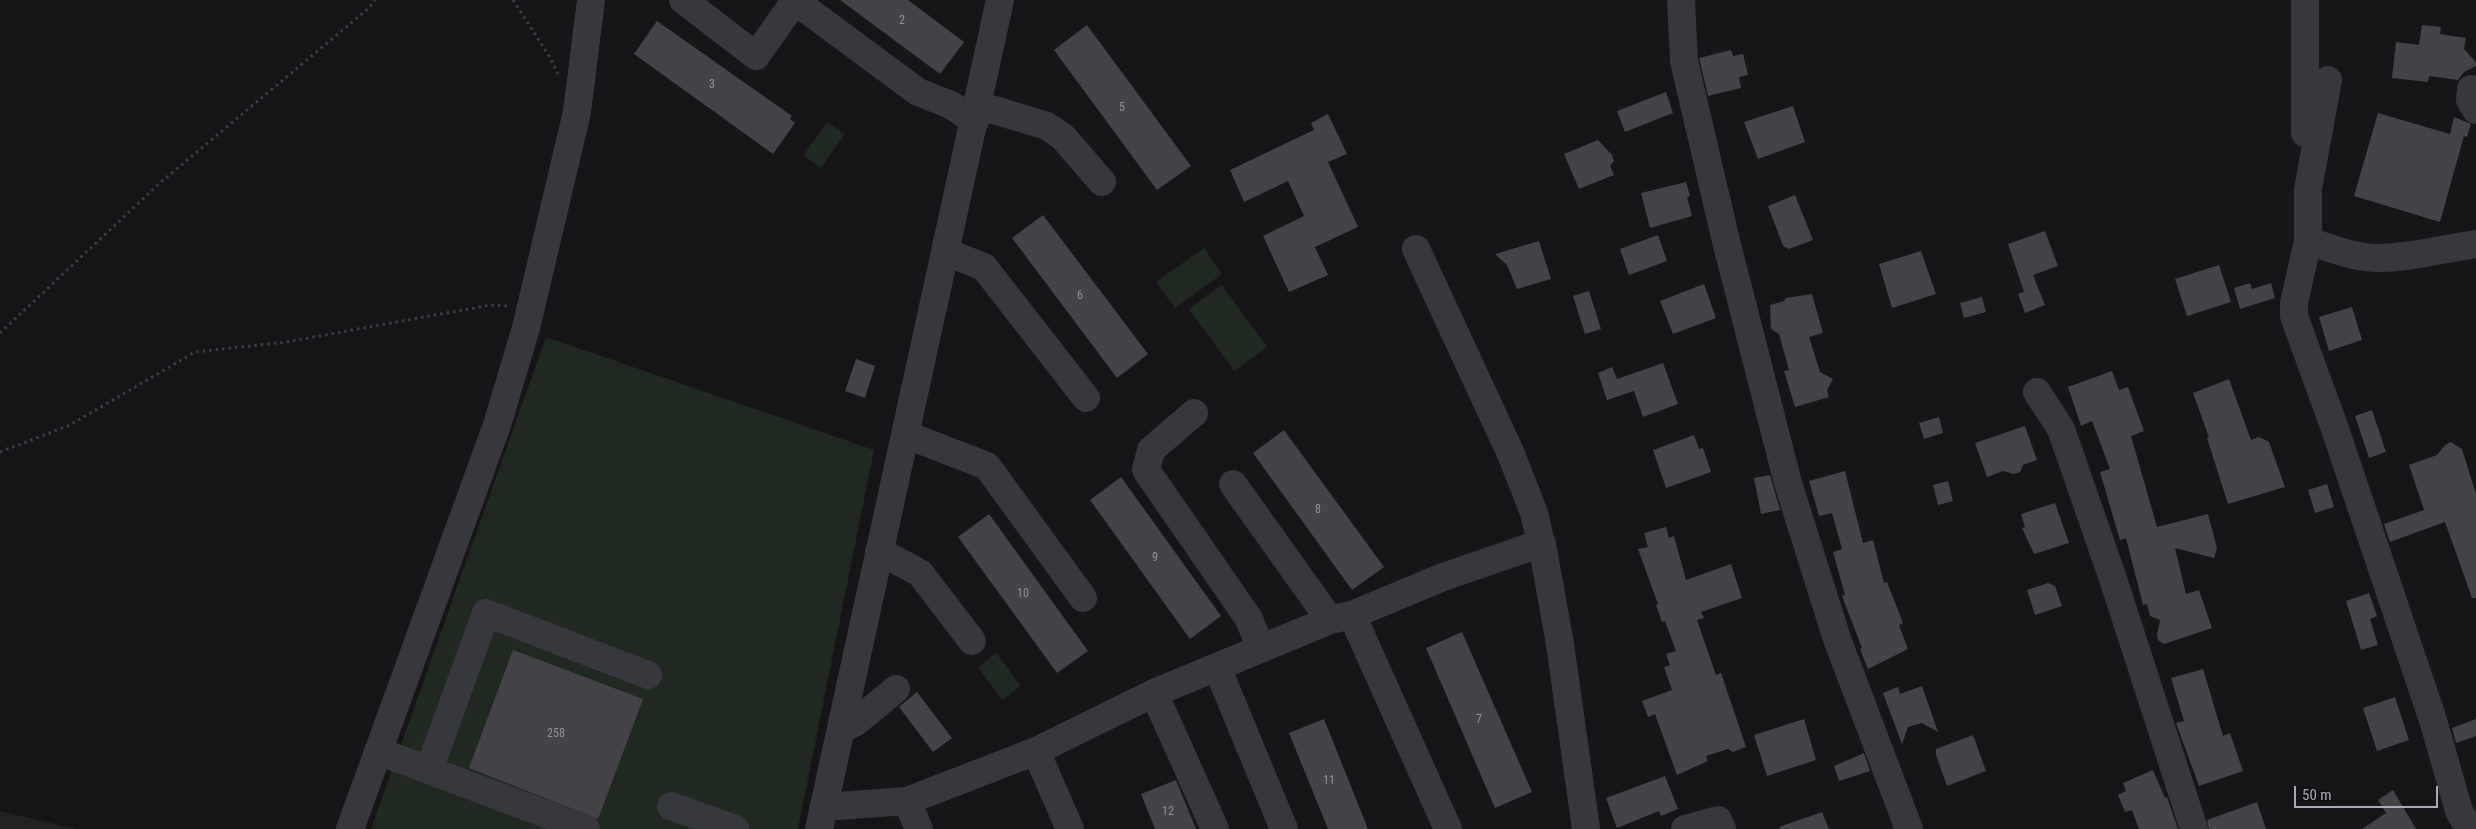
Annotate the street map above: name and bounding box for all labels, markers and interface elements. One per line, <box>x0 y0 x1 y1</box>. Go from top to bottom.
house number: 2 <box>899 14 905 28</box>
house number: 3 <box>709 78 715 92</box>
house number: 5 <box>1119 101 1125 115</box>
house number: 6 <box>1077 289 1083 303</box>
house number: 8 <box>1315 503 1321 517</box>
house number: 9 <box>1152 551 1158 565</box>
house number: 10 <box>1017 587 1029 601</box>
house number: 7 <box>1476 713 1482 727</box>
house number: 258 <box>547 727 565 741</box>
house number: 11 <box>1323 774 1335 788</box>
scale bar <box>2296 776 2440 808</box>
text: 50 m <box>2302 786 2332 804</box>
house number: 12 <box>1162 805 1174 819</box>

